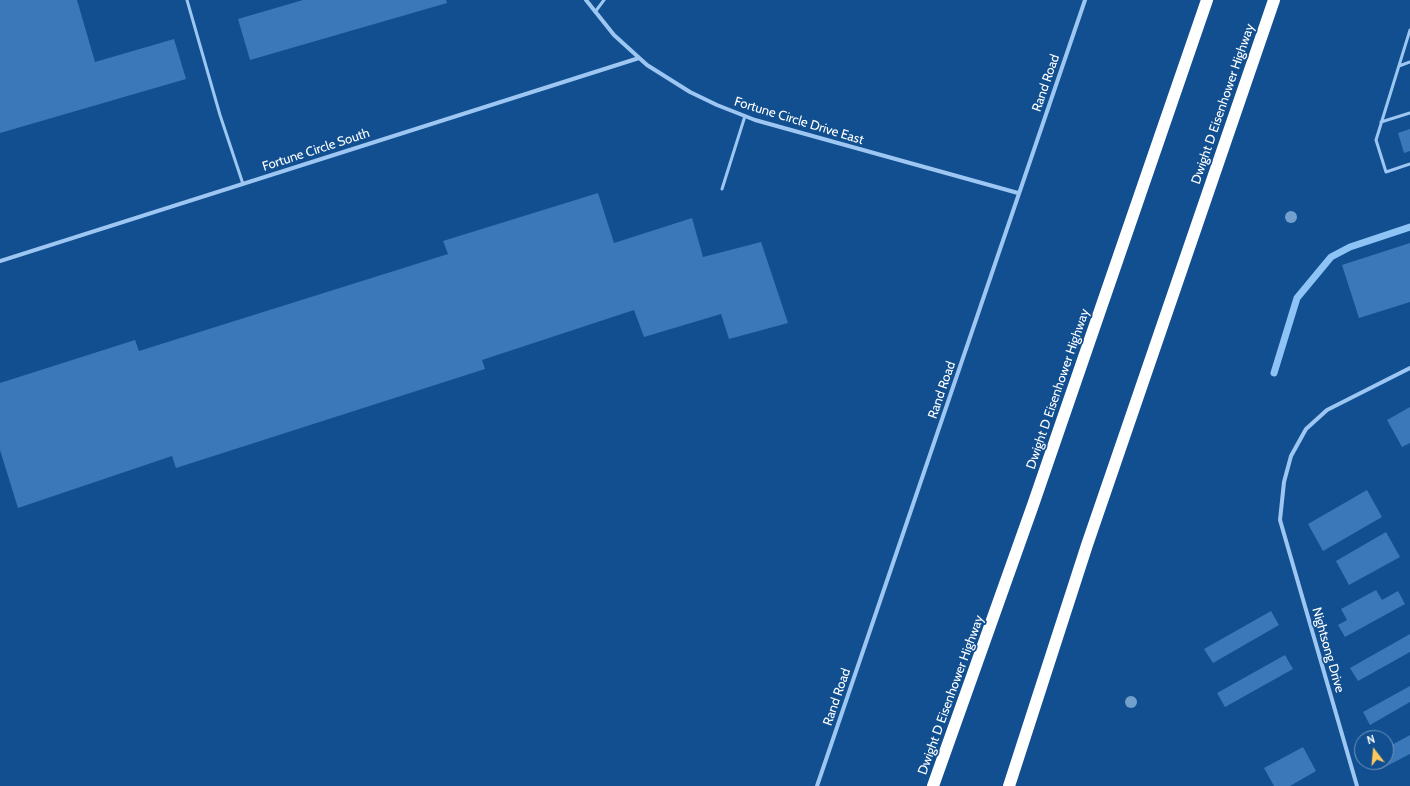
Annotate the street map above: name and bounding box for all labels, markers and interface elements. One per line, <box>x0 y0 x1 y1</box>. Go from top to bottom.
street label: Dwight D Eisenhower Highway <box>1188 22 1258 186</box>
street label: Rand Road <box>1029 52 1063 114</box>
street label: Fortune Circle Drive East <box>732 94 866 148</box>
street label: Fortune Circle South <box>260 125 372 175</box>
street label: Dwight D Eisenhower Highway <box>1023 307 1093 471</box>
street label: Rand Road <box>925 359 959 421</box>
street label: Nightsong Drive <box>1308 606 1348 694</box>
street label: Dwight D Eisenhower Highway <box>915 613 987 777</box>
street label: Rand Road <box>820 666 854 728</box>
north arrow <box>1354 730 1394 770</box>
text: N <box>1365 732 1377 747</box>

